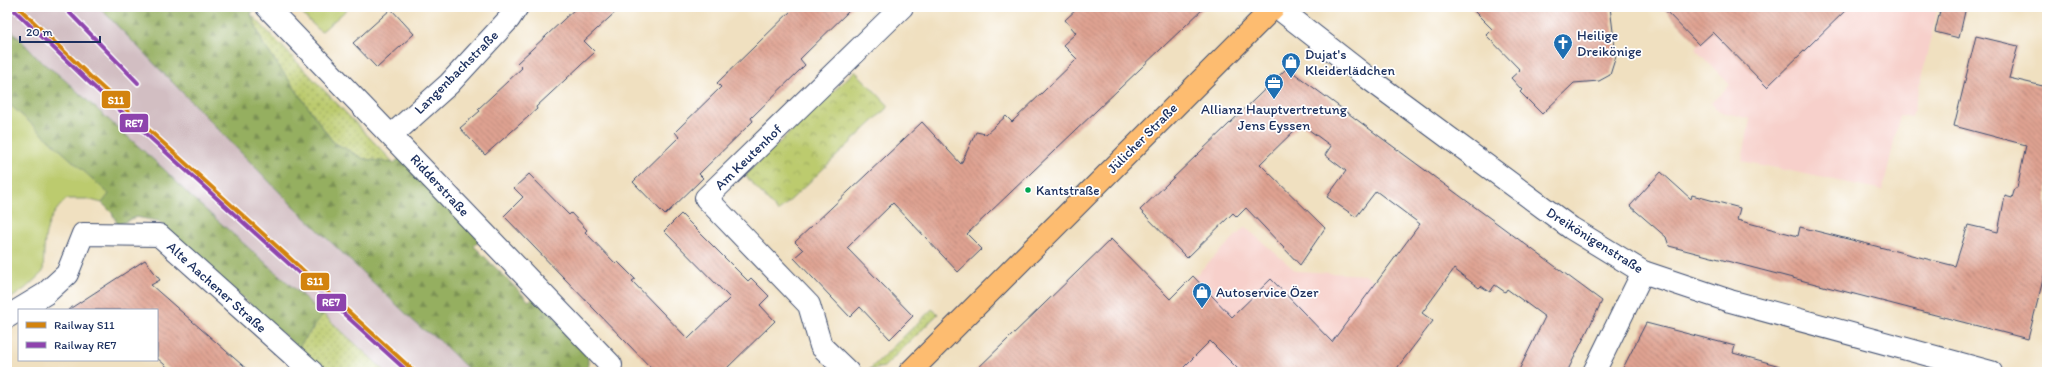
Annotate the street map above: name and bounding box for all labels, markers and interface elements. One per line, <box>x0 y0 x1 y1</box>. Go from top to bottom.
scale bar <box>20 18 100 44</box>
text: 20 m <box>26 25 53 39</box>
street label: Langenbachstraße <box>411 27 502 118</box>
place label: Heilige Dreikönige <box>1577 27 1642 60</box>
church icon: Heilige Dreikönige <box>1552 32 1574 60</box>
place label: Dujat's Kleiderlädchen <box>1305 46 1395 79</box>
shop icon: Dujat's Kleiderlädchen <box>1280 51 1302 79</box>
office icon: Allianz Hauptvertretung Jens Eyssen <box>1263 72 1285 100</box>
line badge: S11 <box>101 90 131 109</box>
text: S11 <box>108 94 125 107</box>
street label: Jülicher Straße <box>1104 99 1181 177</box>
place label: Allianz Hauptvertretung Jens Eyssen <box>1201 101 1348 134</box>
line badge: RE7 <box>119 113 149 133</box>
text: RE7 <box>125 117 144 130</box>
street label: Am Keutenhof <box>711 121 786 194</box>
street label: Ridderstraße <box>406 151 473 220</box>
place label: Kantstraße <box>1036 183 1100 198</box>
marker: Kantstraße <box>1023 185 1033 195</box>
street label: Dreikönigenstraße <box>1543 204 1647 277</box>
street label: Alte Aachener Straße <box>163 238 270 337</box>
line badge: S11 <box>300 272 330 291</box>
text: S11 <box>307 275 324 288</box>
shop icon: Autoservice Özer <box>1191 281 1213 309</box>
place label: Autoservice Özer <box>1216 284 1319 301</box>
line badge: RE7 <box>316 293 347 312</box>
text: RE7 <box>322 296 341 309</box>
legend <box>18 309 158 361</box>
text: Railway S11 <box>54 318 115 332</box>
text: Railway RE7 <box>54 338 117 352</box>

